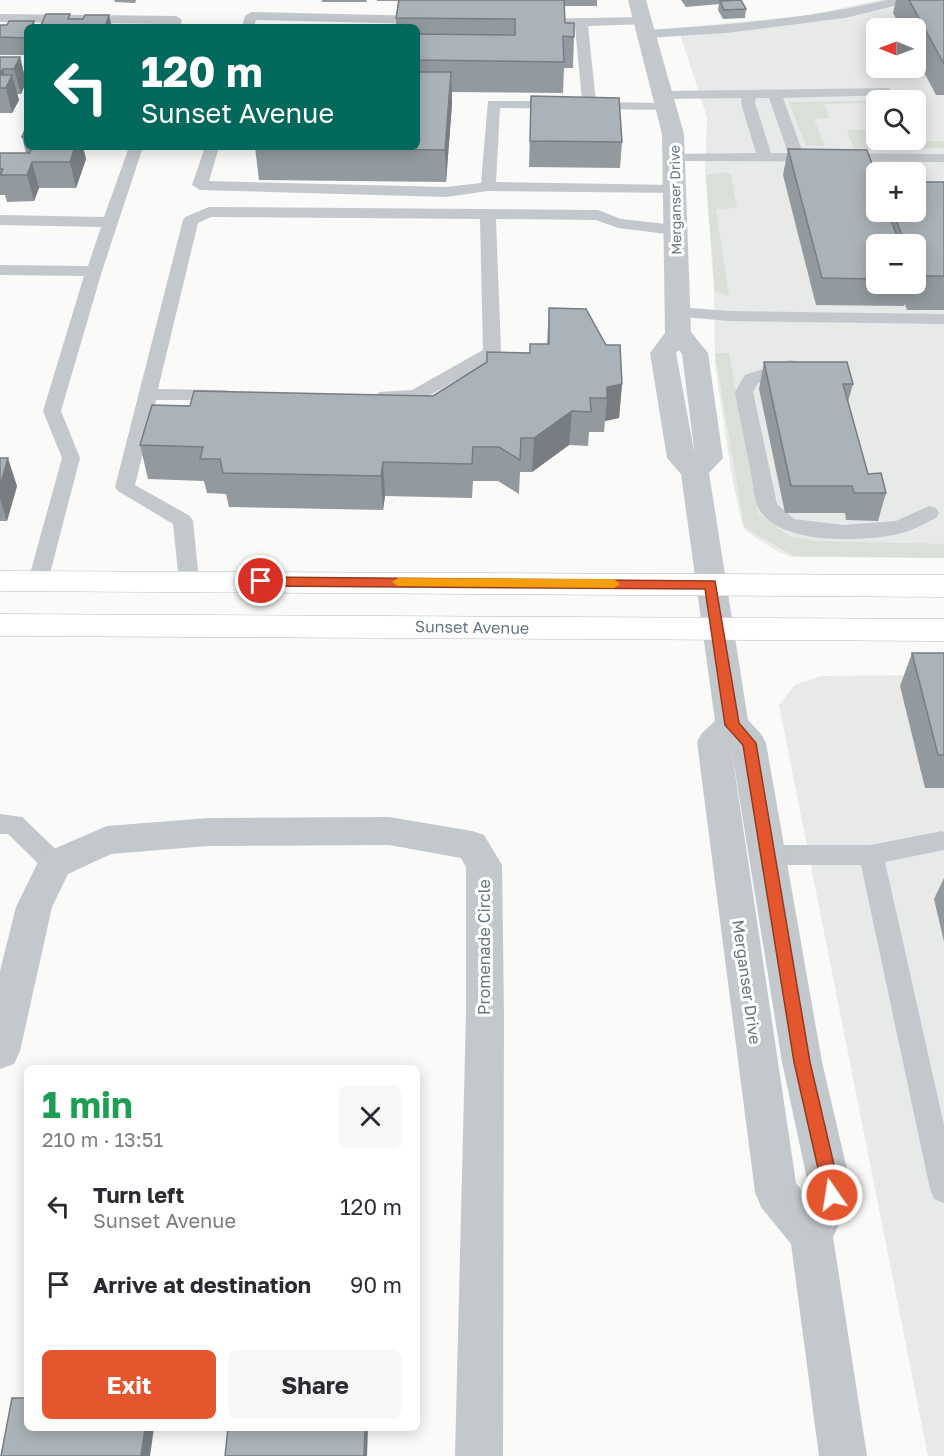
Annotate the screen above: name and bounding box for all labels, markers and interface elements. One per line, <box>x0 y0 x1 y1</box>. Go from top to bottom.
north arrow <box>866 18 926 78</box>
map controls <box>866 18 926 294</box>
text: 120 m <box>141 46 263 96</box>
icon: left <box>42 48 120 126</box>
button: search <box>866 90 926 150</box>
text: Sunset Avenue <box>141 97 334 129</box>
street label: Merganser Drive <box>666 145 684 255</box>
button: + <box>866 162 926 222</box>
button: − <box>866 234 926 294</box>
pin <box>235 555 286 606</box>
icon: arrive <box>244 564 277 597</box>
street label: Sunset Avenue <box>415 616 529 638</box>
street label: Promenade Circle <box>474 879 494 1015</box>
street label: Merganser Drive <box>728 918 766 1046</box>
text: 1 min <box>42 1083 133 1126</box>
button: close <box>339 1085 402 1148</box>
text: 210 m · 13:51 <box>42 1127 163 1151</box>
position arrow <box>800 1163 864 1227</box>
text: Turn left <box>93 1181 184 1208</box>
icon: left <box>42 1190 75 1223</box>
text: 120 m <box>340 1193 402 1220</box>
text: Sunset Avenue <box>93 1208 236 1232</box>
icon: arrive <box>42 1268 75 1301</box>
text: Arrive at destination <box>93 1271 311 1298</box>
text: 90 m <box>350 1271 402 1298</box>
button: Exit <box>42 1350 216 1419</box>
button: Share <box>228 1350 402 1419</box>

